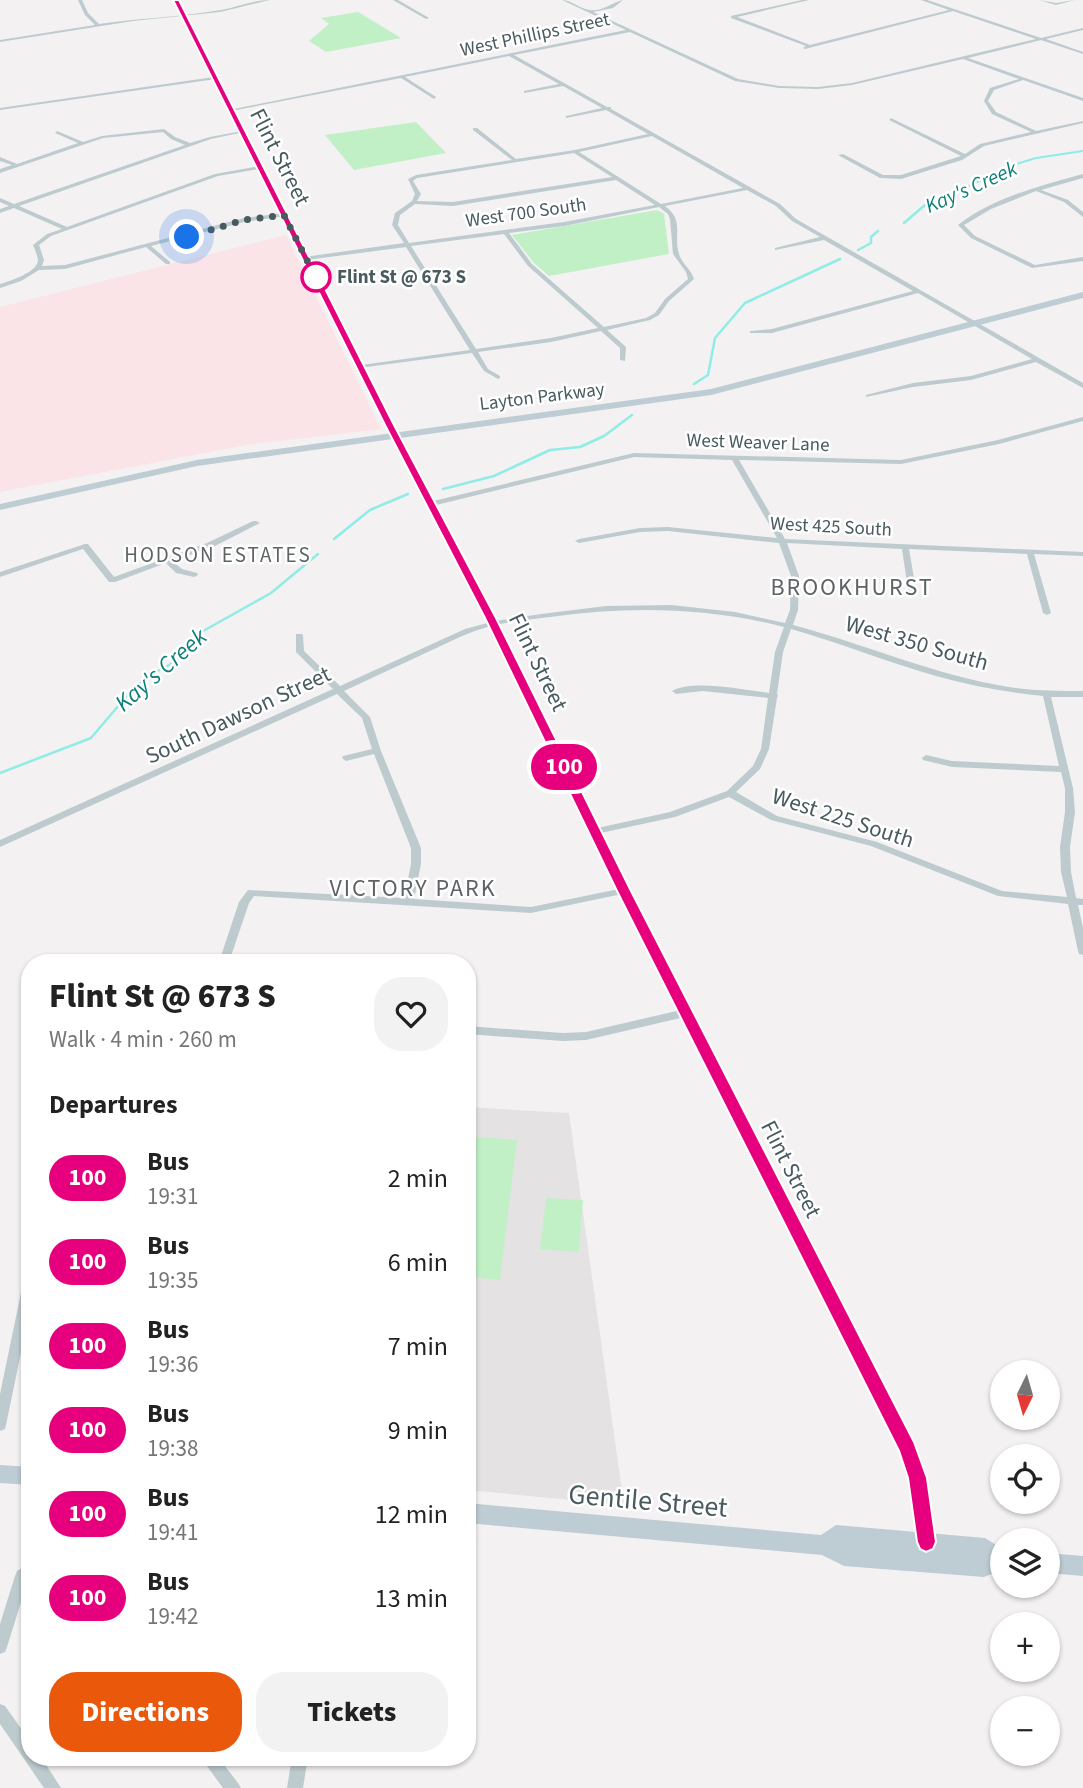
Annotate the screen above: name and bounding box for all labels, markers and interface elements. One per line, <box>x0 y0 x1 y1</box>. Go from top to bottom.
street label: West Phillips Street <box>458 6 613 64</box>
street label: Flint Street <box>241 103 319 212</box>
water label: Kay's Creek <box>920 153 1023 221</box>
street label: West 700 South <box>464 191 588 235</box>
your location <box>169 219 204 254</box>
marker: Flint St @ 673 S <box>301 262 331 292</box>
place label: Flint St @ 673 S <box>337 264 466 291</box>
street label: Layton Parkway <box>478 376 606 418</box>
street label: West Weaver Lane <box>686 427 830 459</box>
street label: West 425 South <box>769 510 893 544</box>
district label: HODSON ESTATES <box>124 540 312 570</box>
district label: BROOKHURST <box>770 570 934 605</box>
street label: Flint Street <box>500 607 576 717</box>
street label: West 350 South <box>842 607 992 679</box>
water label: Kay's Creek <box>107 620 215 720</box>
street label: South Dawson Street <box>140 657 336 772</box>
line badge: 100 <box>524 744 604 790</box>
text: 100 <box>545 749 583 784</box>
street label: West 225 South <box>768 780 918 856</box>
district label: VICTORY PARK <box>329 871 497 906</box>
text: Flint St @ 673 S <box>49 973 276 1020</box>
button: heart <box>374 977 448 1051</box>
text: Walk · 4 min · 260 m <box>49 1023 237 1056</box>
text: Departures <box>49 1086 177 1123</box>
street label: Flint Street <box>752 1115 830 1224</box>
text: Bus <box>147 1143 189 1180</box>
text: 100 <box>68 1160 107 1195</box>
text: 2 min <box>388 1160 448 1197</box>
text: 19:31 <box>147 1180 198 1213</box>
text: Bus <box>147 1227 189 1264</box>
text: 100 <box>68 1244 107 1279</box>
text: 6 min <box>388 1244 448 1281</box>
text: 19:35 <box>147 1264 198 1297</box>
text: Bus <box>147 1311 189 1348</box>
text: 100 <box>68 1328 107 1363</box>
text: 7 min <box>388 1328 448 1365</box>
text: 19:36 <box>147 1348 198 1381</box>
north arrow <box>990 1360 1060 1430</box>
map controls <box>990 1360 1060 1766</box>
text: Bus <box>147 1395 189 1432</box>
text: 100 <box>68 1412 107 1447</box>
text: 9 min <box>388 1412 448 1449</box>
text: 19:38 <box>147 1432 198 1465</box>
button: locate <box>990 1444 1060 1514</box>
street label: Gentile Street <box>567 1474 730 1528</box>
text: Bus <box>147 1479 189 1516</box>
text: 100 <box>68 1496 107 1531</box>
text: 12 min <box>375 1496 448 1533</box>
text: 19:41 <box>147 1516 198 1549</box>
button: layers <box>990 1528 1060 1598</box>
text: Bus <box>147 1563 189 1600</box>
text: 100 <box>68 1580 107 1615</box>
text: 13 min <box>375 1580 448 1617</box>
text: 19:42 <box>147 1600 198 1633</box>
button: + <box>990 1612 1060 1682</box>
button: Directions <box>49 1672 242 1752</box>
button: Tickets <box>256 1672 448 1752</box>
button: − <box>990 1696 1060 1766</box>

